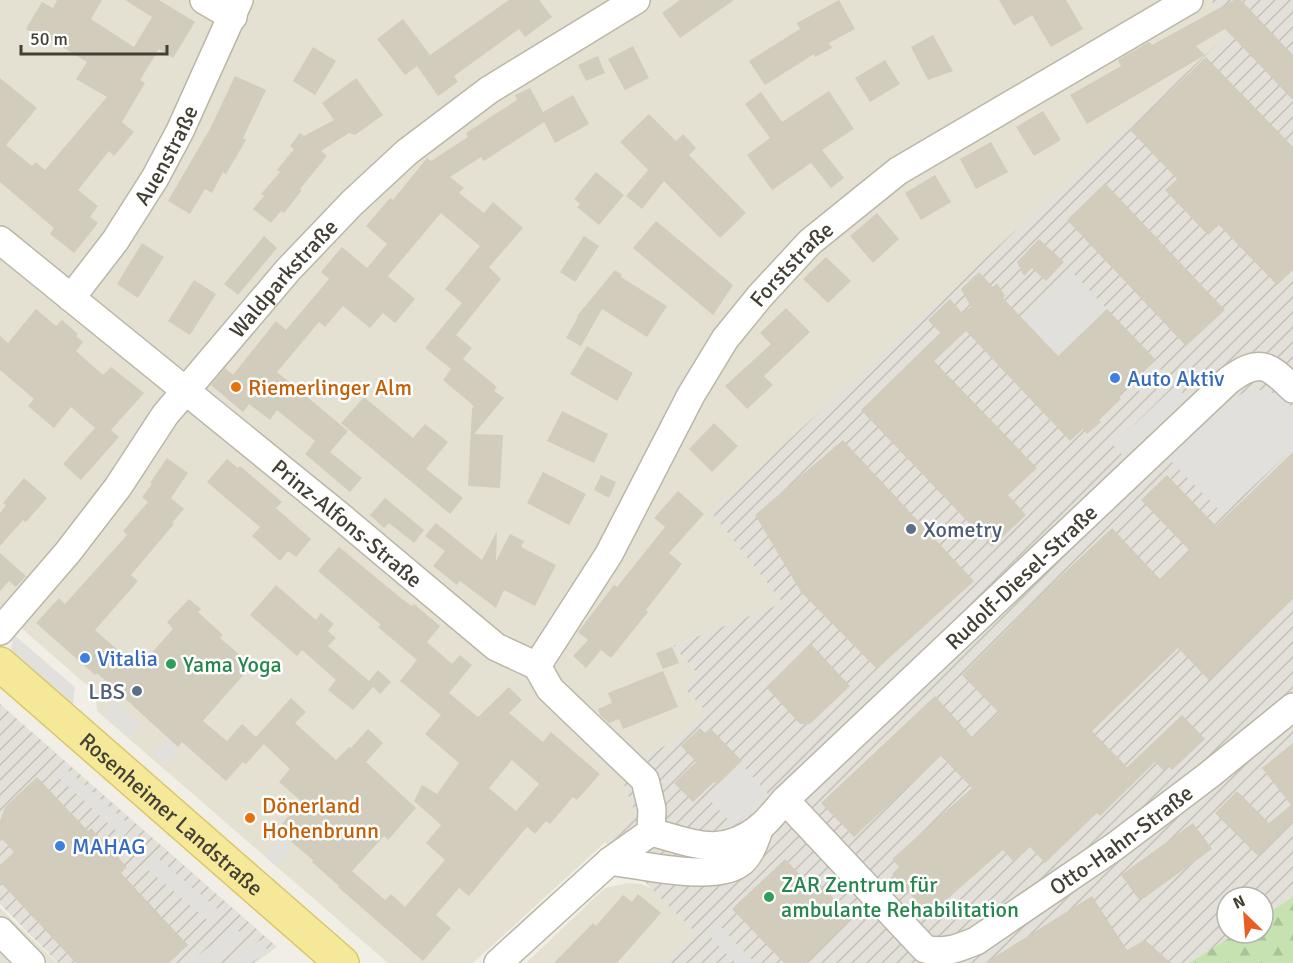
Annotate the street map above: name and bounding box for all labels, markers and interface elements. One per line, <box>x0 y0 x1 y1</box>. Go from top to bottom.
scale bar <box>21 18 166 56</box>
text: 50 m <box>30 28 68 50</box>
street label: Auenstraße <box>128 101 203 210</box>
street label: Waldparkstraße <box>223 213 343 343</box>
street label: Forststraße <box>744 215 839 312</box>
place label: Auto Aktiv <box>1127 365 1224 392</box>
marker: Auto Aktiv <box>1108 371 1122 385</box>
place label: Riemerlinger Alm <box>248 374 412 401</box>
marker: Riemerlinger Alm <box>229 380 243 394</box>
street label: Prinz-Alfons-Straße <box>267 453 428 593</box>
street label: Rudolf-Diesel-Straße <box>939 499 1103 655</box>
place label: Xometry <box>923 516 1003 543</box>
marker: Xometry <box>904 522 918 536</box>
place label: Vitalia <box>97 645 158 672</box>
marker: Vitalia <box>78 651 92 665</box>
place label: Yama Yoga <box>183 651 282 678</box>
marker: Yama Yoga <box>164 657 178 671</box>
place label: LBS <box>88 678 125 705</box>
marker: LBS <box>130 684 144 698</box>
street label: Rosenheimer Landstraße <box>74 727 269 902</box>
street label: Otto-Hahn-Straße <box>1044 779 1198 901</box>
place label: Dönerland Hohenbrunn <box>262 792 379 844</box>
marker: Dönerland Hohenbrunn <box>243 811 257 825</box>
place label: MAHAG <box>72 833 145 860</box>
marker: MAHAG <box>53 839 67 853</box>
place label: ZAR Zentrum für ambulante Rehabilitation <box>781 871 1019 923</box>
north arrow <box>1215 885 1275 945</box>
marker: ZAR Zentrum für ambulante Rehabilitation <box>762 890 776 904</box>
text: N <box>1230 891 1248 914</box>

